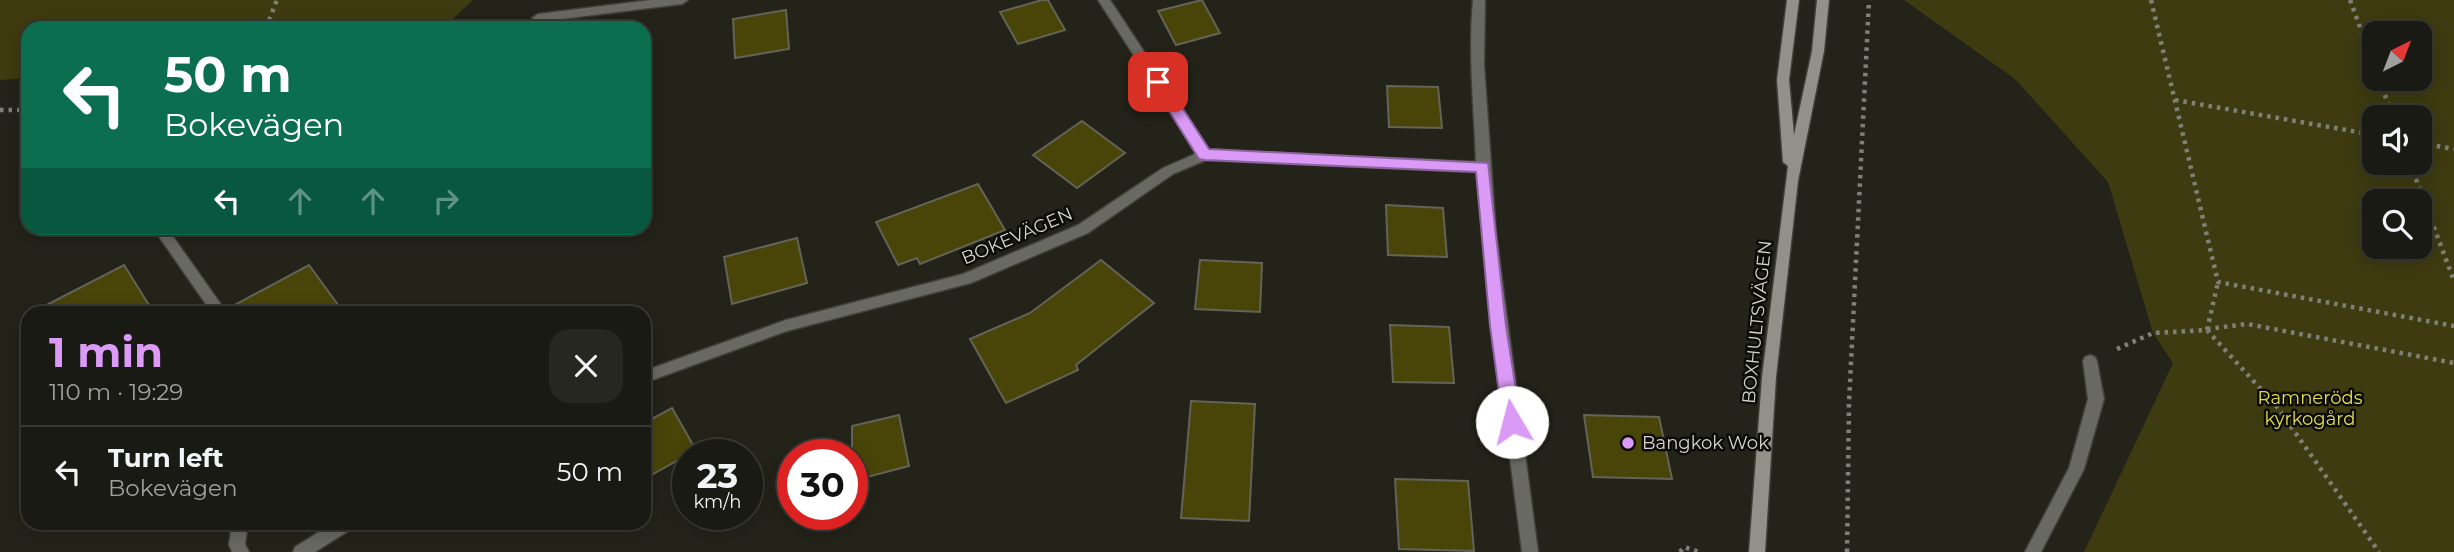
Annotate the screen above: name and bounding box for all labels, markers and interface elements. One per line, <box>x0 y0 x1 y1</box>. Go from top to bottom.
north arrow <box>2362 21 2432 91</box>
map controls <box>2362 21 2432 259</box>
text: 50 m <box>164 45 292 104</box>
icon: left <box>49 49 140 140</box>
pin <box>1128 52 1188 112</box>
icon: arrive <box>1139 63 1177 101</box>
text: Bokevägen <box>164 105 344 144</box>
button: sound <box>2362 105 2432 175</box>
icon: left <box>208 182 246 220</box>
icon: ahead <box>281 182 319 220</box>
icon: ahead <box>354 182 392 220</box>
icon: right <box>427 182 465 220</box>
button: search <box>2362 189 2432 259</box>
street label: BOKEVÄGEN <box>958 203 1076 269</box>
street label: BOXHULTSVÄGEN <box>1737 239 1777 405</box>
text: 1 min <box>49 326 163 378</box>
button: close <box>549 329 623 403</box>
text: 110 m · 19:29 <box>49 378 183 406</box>
position arrow <box>1475 385 1549 459</box>
park label: Ramneröds kyrkogård <box>2258 387 2363 430</box>
place label: Bangkok Wok <box>1642 432 1769 454</box>
marker: Bangkok Wok <box>1620 435 1636 451</box>
speed limit sign: 30 <box>777 439 868 530</box>
text: Turn left <box>108 442 224 474</box>
icon: left <box>49 453 87 491</box>
text: 23 <box>697 454 738 497</box>
text: 50 m <box>557 456 623 488</box>
text: Bokevägen <box>108 474 237 502</box>
text: km/h <box>693 491 742 513</box>

